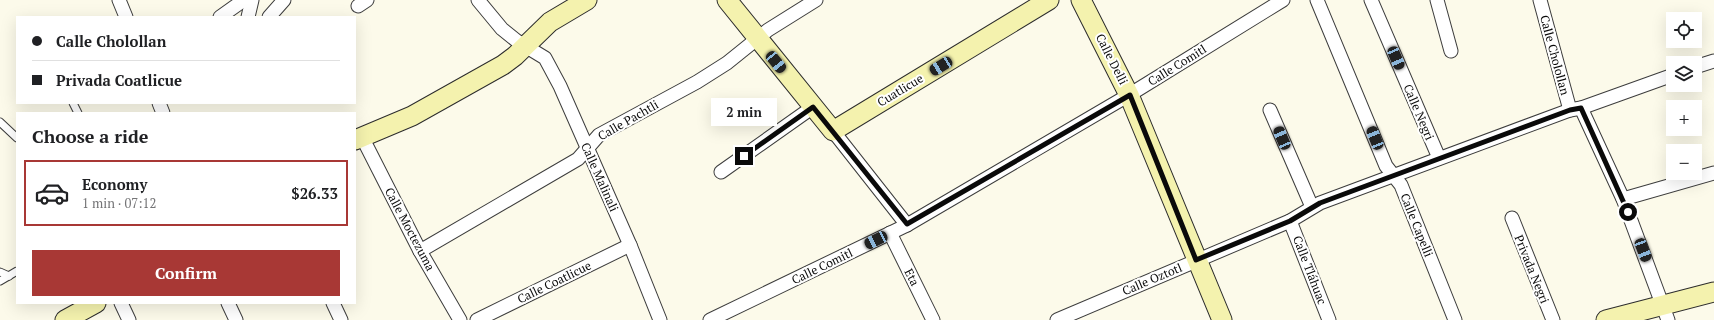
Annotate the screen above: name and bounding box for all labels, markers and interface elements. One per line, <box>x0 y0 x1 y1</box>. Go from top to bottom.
map controls <box>1666 12 1702 180</box>
button: locate <box>1666 12 1702 48</box>
street label: Calle Cholollan <box>1537 13 1573 97</box>
text: Calle Cholollan <box>56 31 166 51</box>
street label: Calle Delli <box>1093 31 1131 87</box>
street label: Calle Comitl <box>1145 41 1209 89</box>
car <box>1386 45 1406 71</box>
car <box>764 49 788 75</box>
car <box>928 55 954 77</box>
button: layers <box>1666 56 1702 92</box>
text: Privada Coatlicue <box>56 70 182 90</box>
street label: Cuatlicue <box>874 70 926 110</box>
street label: Calle Negri <box>1401 82 1438 143</box>
street label: Calle Pachtli <box>595 96 661 143</box>
callout: 2 min <box>711 98 777 126</box>
button: + <box>1666 100 1702 136</box>
text: 2 min <box>726 103 762 121</box>
text: Choose a ride <box>32 124 148 148</box>
car <box>1272 125 1292 151</box>
car <box>1365 125 1385 151</box>
street label: Calle Malinali <box>578 140 622 214</box>
button: − <box>1666 144 1702 180</box>
route end <box>735 147 753 165</box>
text: Economy <box>82 174 147 194</box>
icon: car <box>34 175 70 211</box>
text: $26.33 <box>291 183 338 203</box>
street label: Calle Moctezuma <box>382 185 438 273</box>
street label: Calle Capelli <box>1397 191 1437 259</box>
text: 1 min · 07:12 <box>82 194 156 212</box>
route start <box>1619 203 1637 221</box>
car <box>863 229 889 251</box>
street label: Calle Tláhuac <box>1290 233 1330 307</box>
street label: Privada Negri <box>1511 233 1553 306</box>
car <box>1633 237 1653 263</box>
street label: Calle Comitl <box>789 245 855 287</box>
button: Confirm <box>32 250 340 296</box>
street label: Calle Coatlicue <box>515 258 593 306</box>
street label: Calle Oztotl <box>1120 260 1185 298</box>
street label: Eta <box>901 266 923 288</box>

